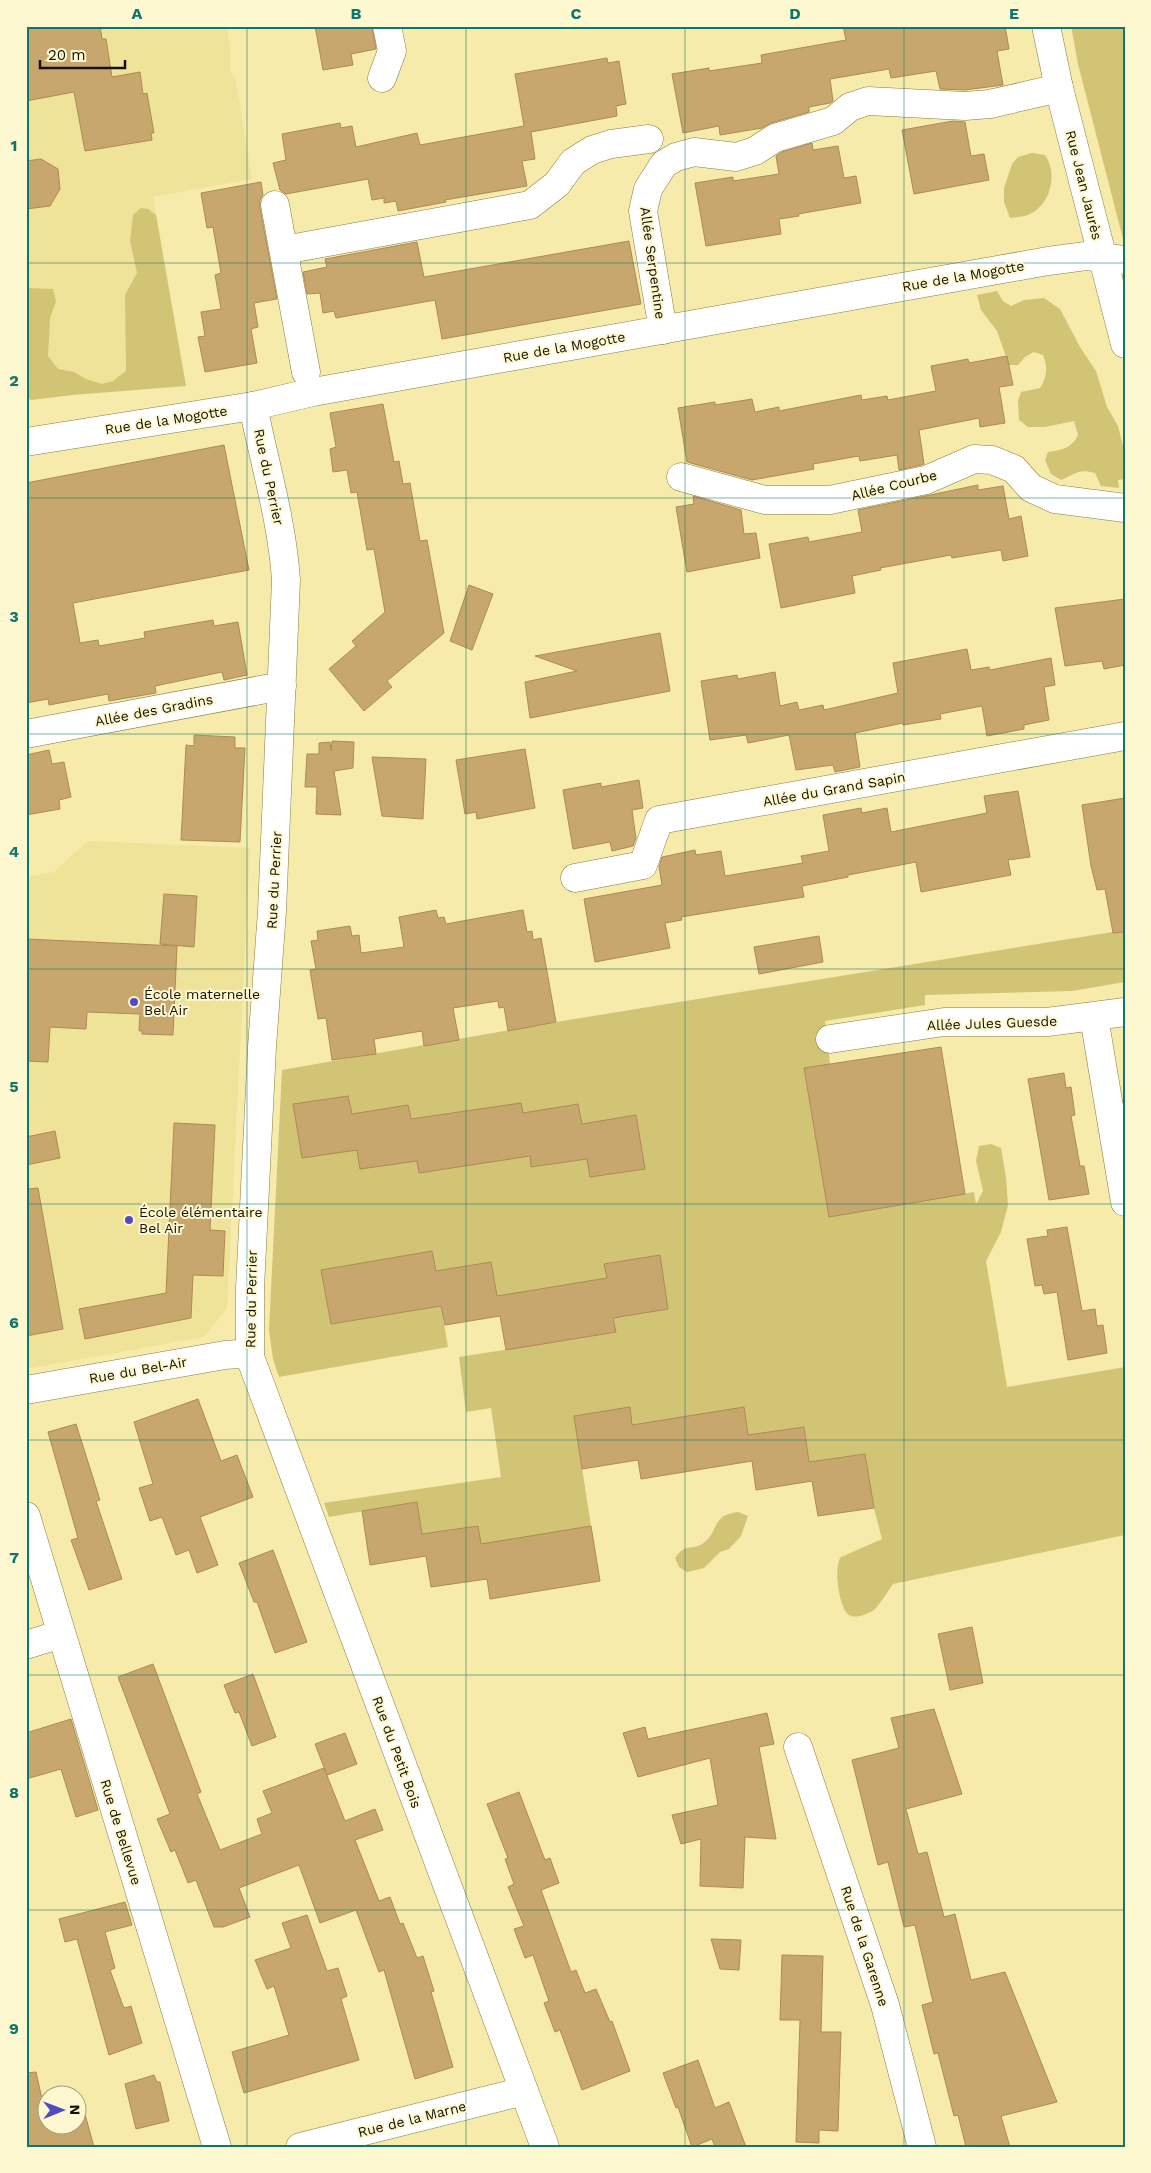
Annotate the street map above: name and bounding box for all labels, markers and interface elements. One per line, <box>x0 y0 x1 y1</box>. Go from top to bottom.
text: A <box>132 4 143 23</box>
text: B <box>351 4 362 23</box>
text: C <box>571 4 582 23</box>
text: D <box>789 4 801 23</box>
text: E <box>1009 4 1019 23</box>
scale bar <box>40 38 125 70</box>
text: 20 m <box>48 46 86 64</box>
street label: Rue Jean Jaurès <box>1063 129 1105 241</box>
text: 1 <box>11 136 17 155</box>
street label: Allée Serpentine <box>637 206 669 320</box>
street label: Rue de la Mogotte <box>901 257 1025 295</box>
street label: Rue de la Mogotte <box>502 328 626 366</box>
text: 2 <box>9 371 19 390</box>
street label: Rue de la Mogotte <box>104 402 228 438</box>
street label: Rue du Perrier <box>251 427 287 527</box>
street label: Allée Courbe <box>849 467 939 503</box>
text: 3 <box>9 607 19 626</box>
street label: Allée des Gradins <box>94 691 214 729</box>
street label: Allée du Grand Sapin <box>761 769 907 809</box>
street label: Rue du Perrier <box>263 830 285 929</box>
text: 4 <box>9 842 19 861</box>
place label: École maternelle Bel Air <box>144 986 260 1018</box>
marker: École maternelle Bel Air <box>128 996 140 1008</box>
street label: Allée Jules Guesde <box>927 1013 1057 1033</box>
text: 5 <box>9 1077 19 1096</box>
place label: École élémentaire Bel Air <box>139 1204 263 1236</box>
marker: École élémentaire Bel Air <box>123 1214 135 1226</box>
street label: Rue du Perrier <box>242 1249 260 1348</box>
text: 6 <box>9 1313 19 1332</box>
street label: Rue du Bel-Air <box>88 1353 189 1386</box>
text: 7 <box>9 1548 19 1567</box>
street label: Rue du Petit Bois <box>369 1694 425 1810</box>
street label: Rue de Bellevue <box>97 1777 145 1887</box>
text: 8 <box>9 1783 19 1802</box>
street label: Rue de la Garenne <box>838 1884 892 2008</box>
text: 9 <box>9 2019 19 2038</box>
north arrow <box>38 2086 88 2136</box>
street label: Rue de la Marne <box>356 2098 468 2140</box>
text: N <box>67 2104 83 2115</box>

